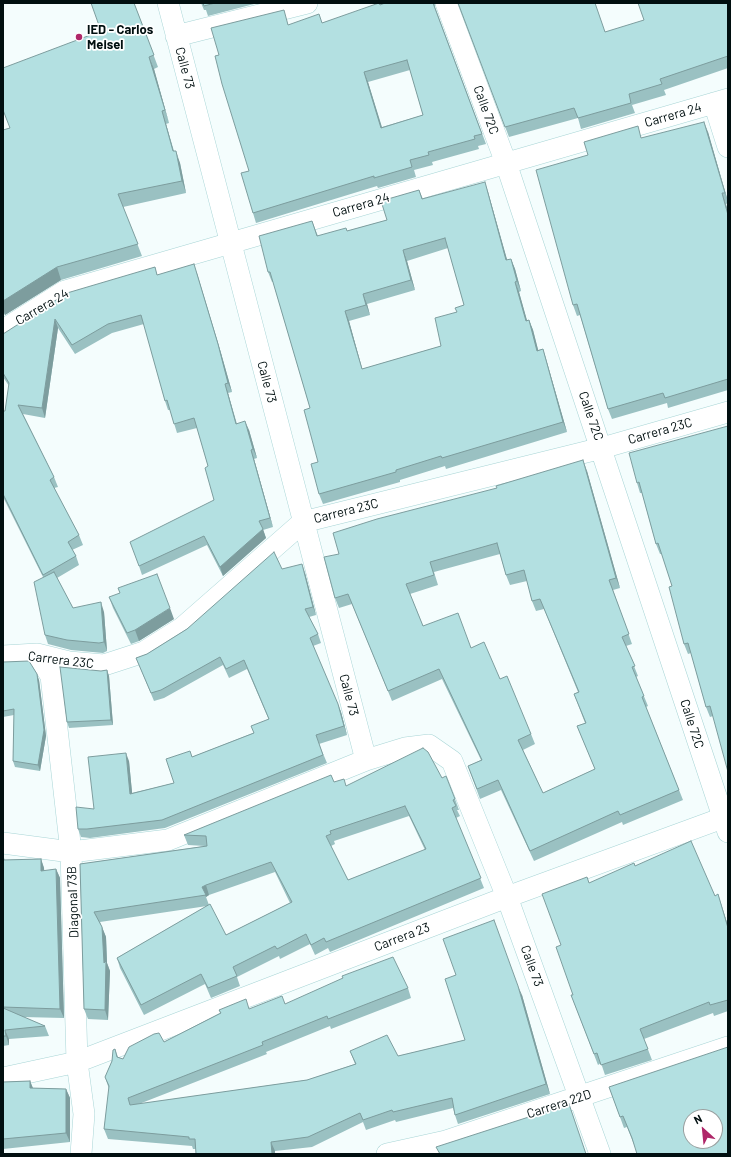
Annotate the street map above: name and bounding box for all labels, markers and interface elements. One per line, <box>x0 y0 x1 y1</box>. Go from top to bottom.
place label: IED - Carlos Meisel <box>87 22 153 53</box>
marker: IED - Carlos Meisel <box>74 32 84 42</box>
street label: Calle 73 <box>172 45 198 91</box>
street label: Calle 72C <box>470 83 502 137</box>
street label: Carrera 24 <box>643 99 703 131</box>
street label: Carrera 24 <box>331 189 391 221</box>
street label: Carrera 24 <box>13 286 71 328</box>
street label: Calle 73 <box>254 359 280 405</box>
street label: Calle 72C <box>575 389 607 443</box>
street label: Carrera 23C <box>626 414 694 448</box>
street label: Carrera 23C <box>312 495 380 527</box>
street label: Carrera 23C <box>27 648 95 672</box>
street label: Calle 73 <box>336 672 362 718</box>
street label: Calle 72C <box>677 697 707 751</box>
street label: Diagonal 73B <box>64 866 82 938</box>
street label: Carrera 23 <box>372 919 432 955</box>
street label: Calle 73 <box>517 943 547 989</box>
street label: Carrera 22D <box>525 1086 593 1122</box>
north arrow <box>683 1109 723 1149</box>
text: N <box>692 1111 704 1126</box>

